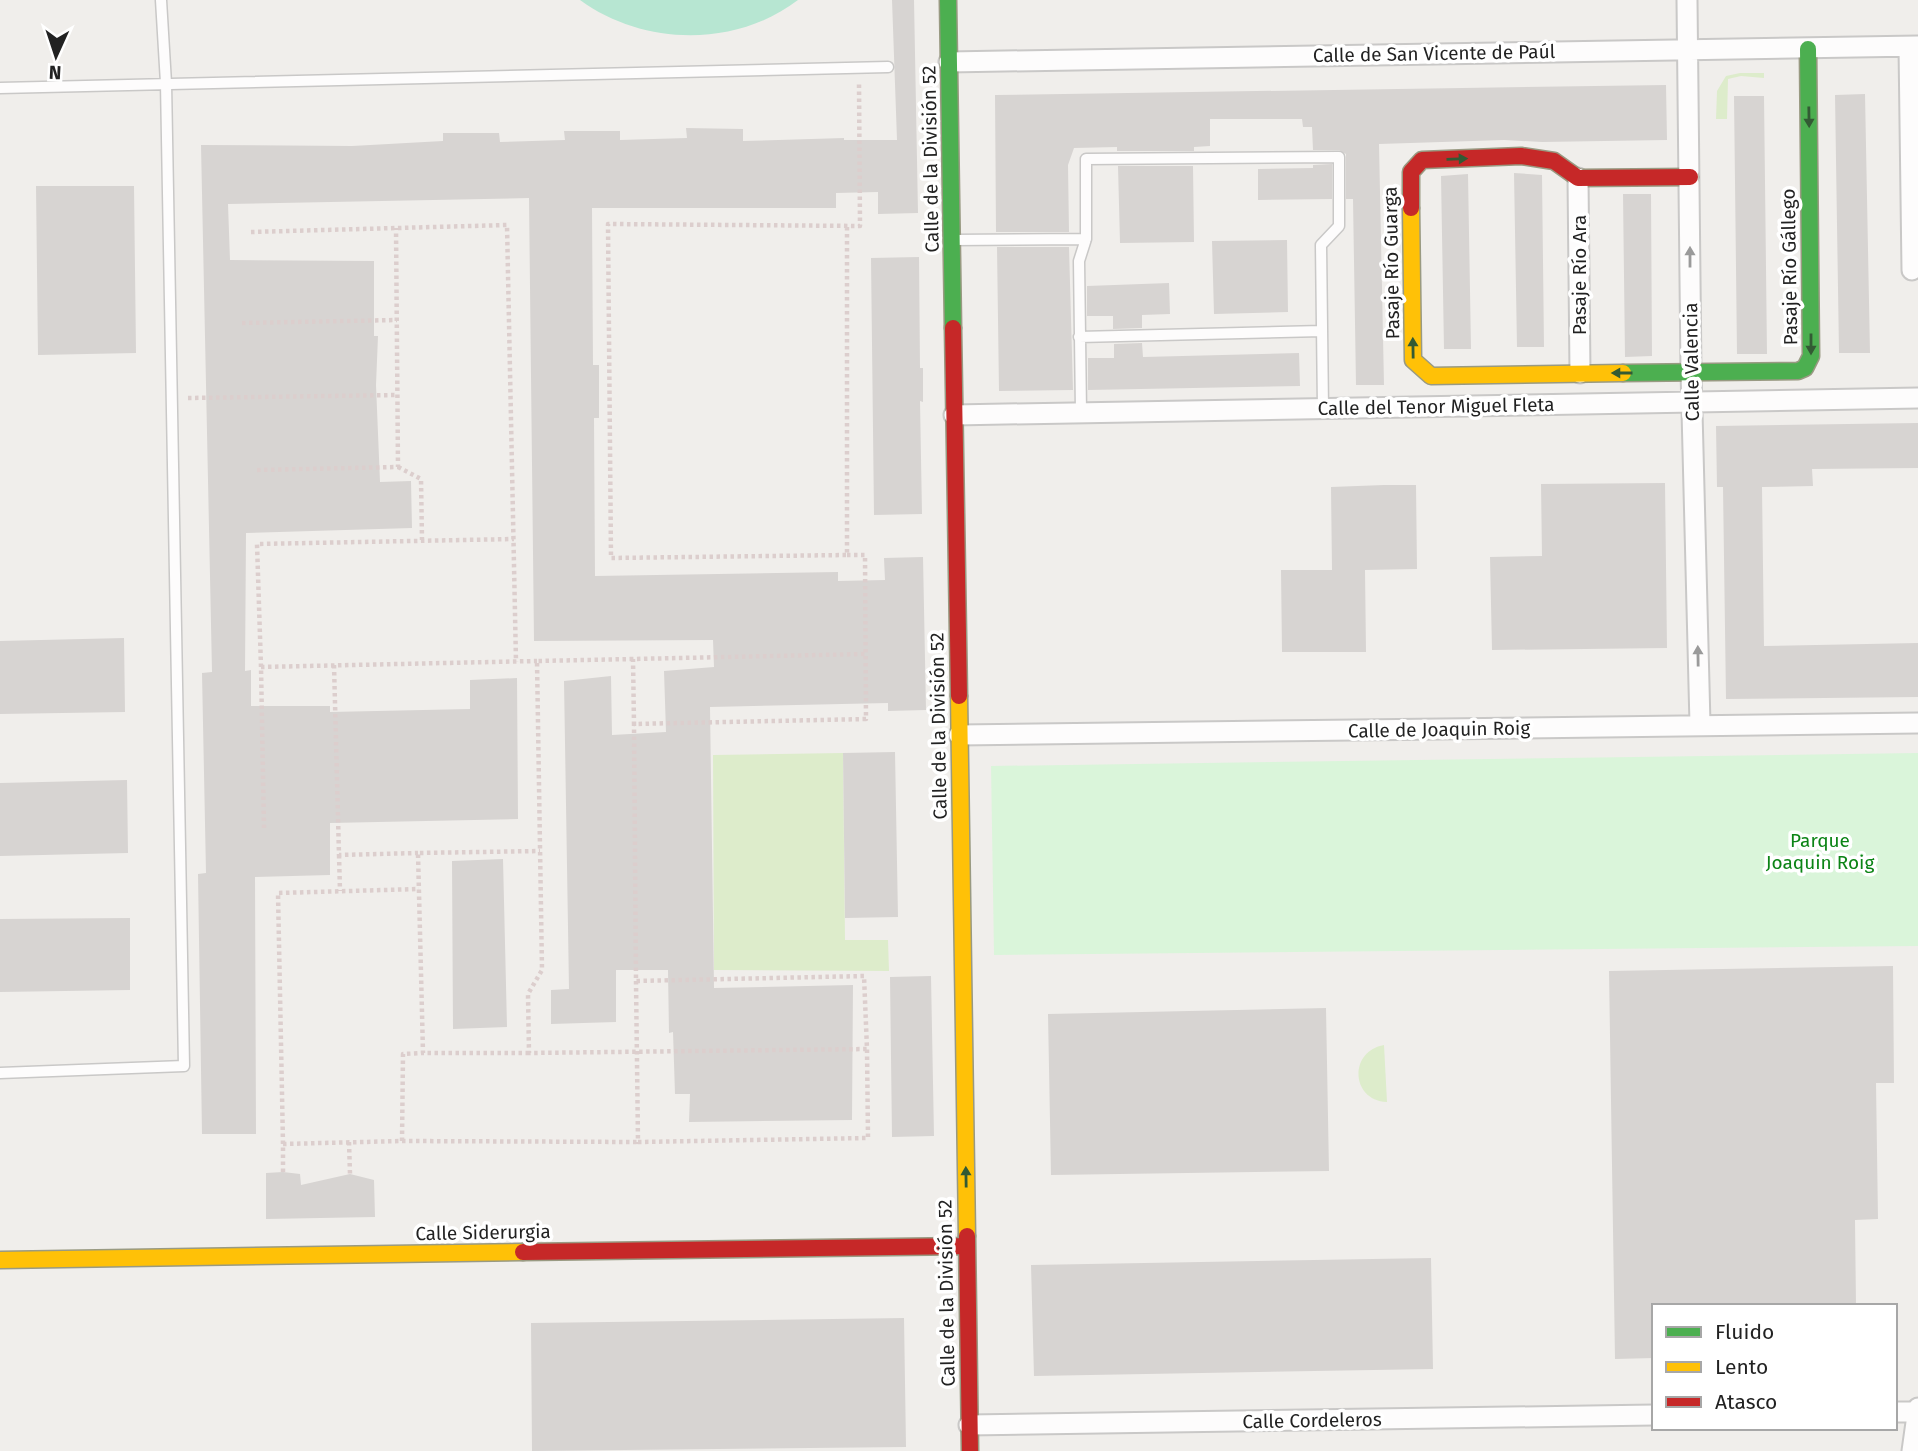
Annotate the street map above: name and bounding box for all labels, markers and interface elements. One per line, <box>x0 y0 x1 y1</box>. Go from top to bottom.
north arrow <box>21 21 91 91</box>
street label: Calle de San Vicente de Paúl <box>1313 40 1556 67</box>
text: N <box>48 61 62 84</box>
street label: Calle de la División 52 <box>917 65 944 253</box>
one-way arrow <box>1803 106 1815 128</box>
one-way arrow <box>1446 153 1468 165</box>
street label: Pasaje Río Guarga <box>1379 186 1404 340</box>
street label: Pasaje Río Gállego <box>1777 188 1802 346</box>
street label: Pasaje Río Ara <box>1568 215 1591 335</box>
one-way arrow <box>1684 246 1696 268</box>
street label: Calle Valencia <box>1679 302 1704 422</box>
one-way arrow <box>1805 333 1817 355</box>
one-way arrow <box>1407 337 1419 359</box>
one-way arrow <box>1611 367 1633 379</box>
street label: Calle del Tenor Miguel Fleta <box>1317 393 1555 420</box>
street label: Calle de la División 52 <box>925 632 952 820</box>
one-way arrow <box>1693 645 1704 667</box>
street label: Calle de Joaquin Roig <box>1348 716 1530 743</box>
park label: Parque Joaquin Roig <box>1766 829 1874 874</box>
one-way arrow <box>960 1166 972 1188</box>
street label: Calle de la División 52 <box>933 1199 960 1387</box>
street label: Calle Siderurgia <box>415 1220 551 1245</box>
legend <box>1652 1304 1897 1430</box>
text: Fluido <box>1715 1319 1774 1345</box>
text: Lento <box>1715 1354 1768 1380</box>
text: Atasco <box>1715 1389 1777 1415</box>
street label: Calle Cordeleros <box>1242 1408 1382 1433</box>

